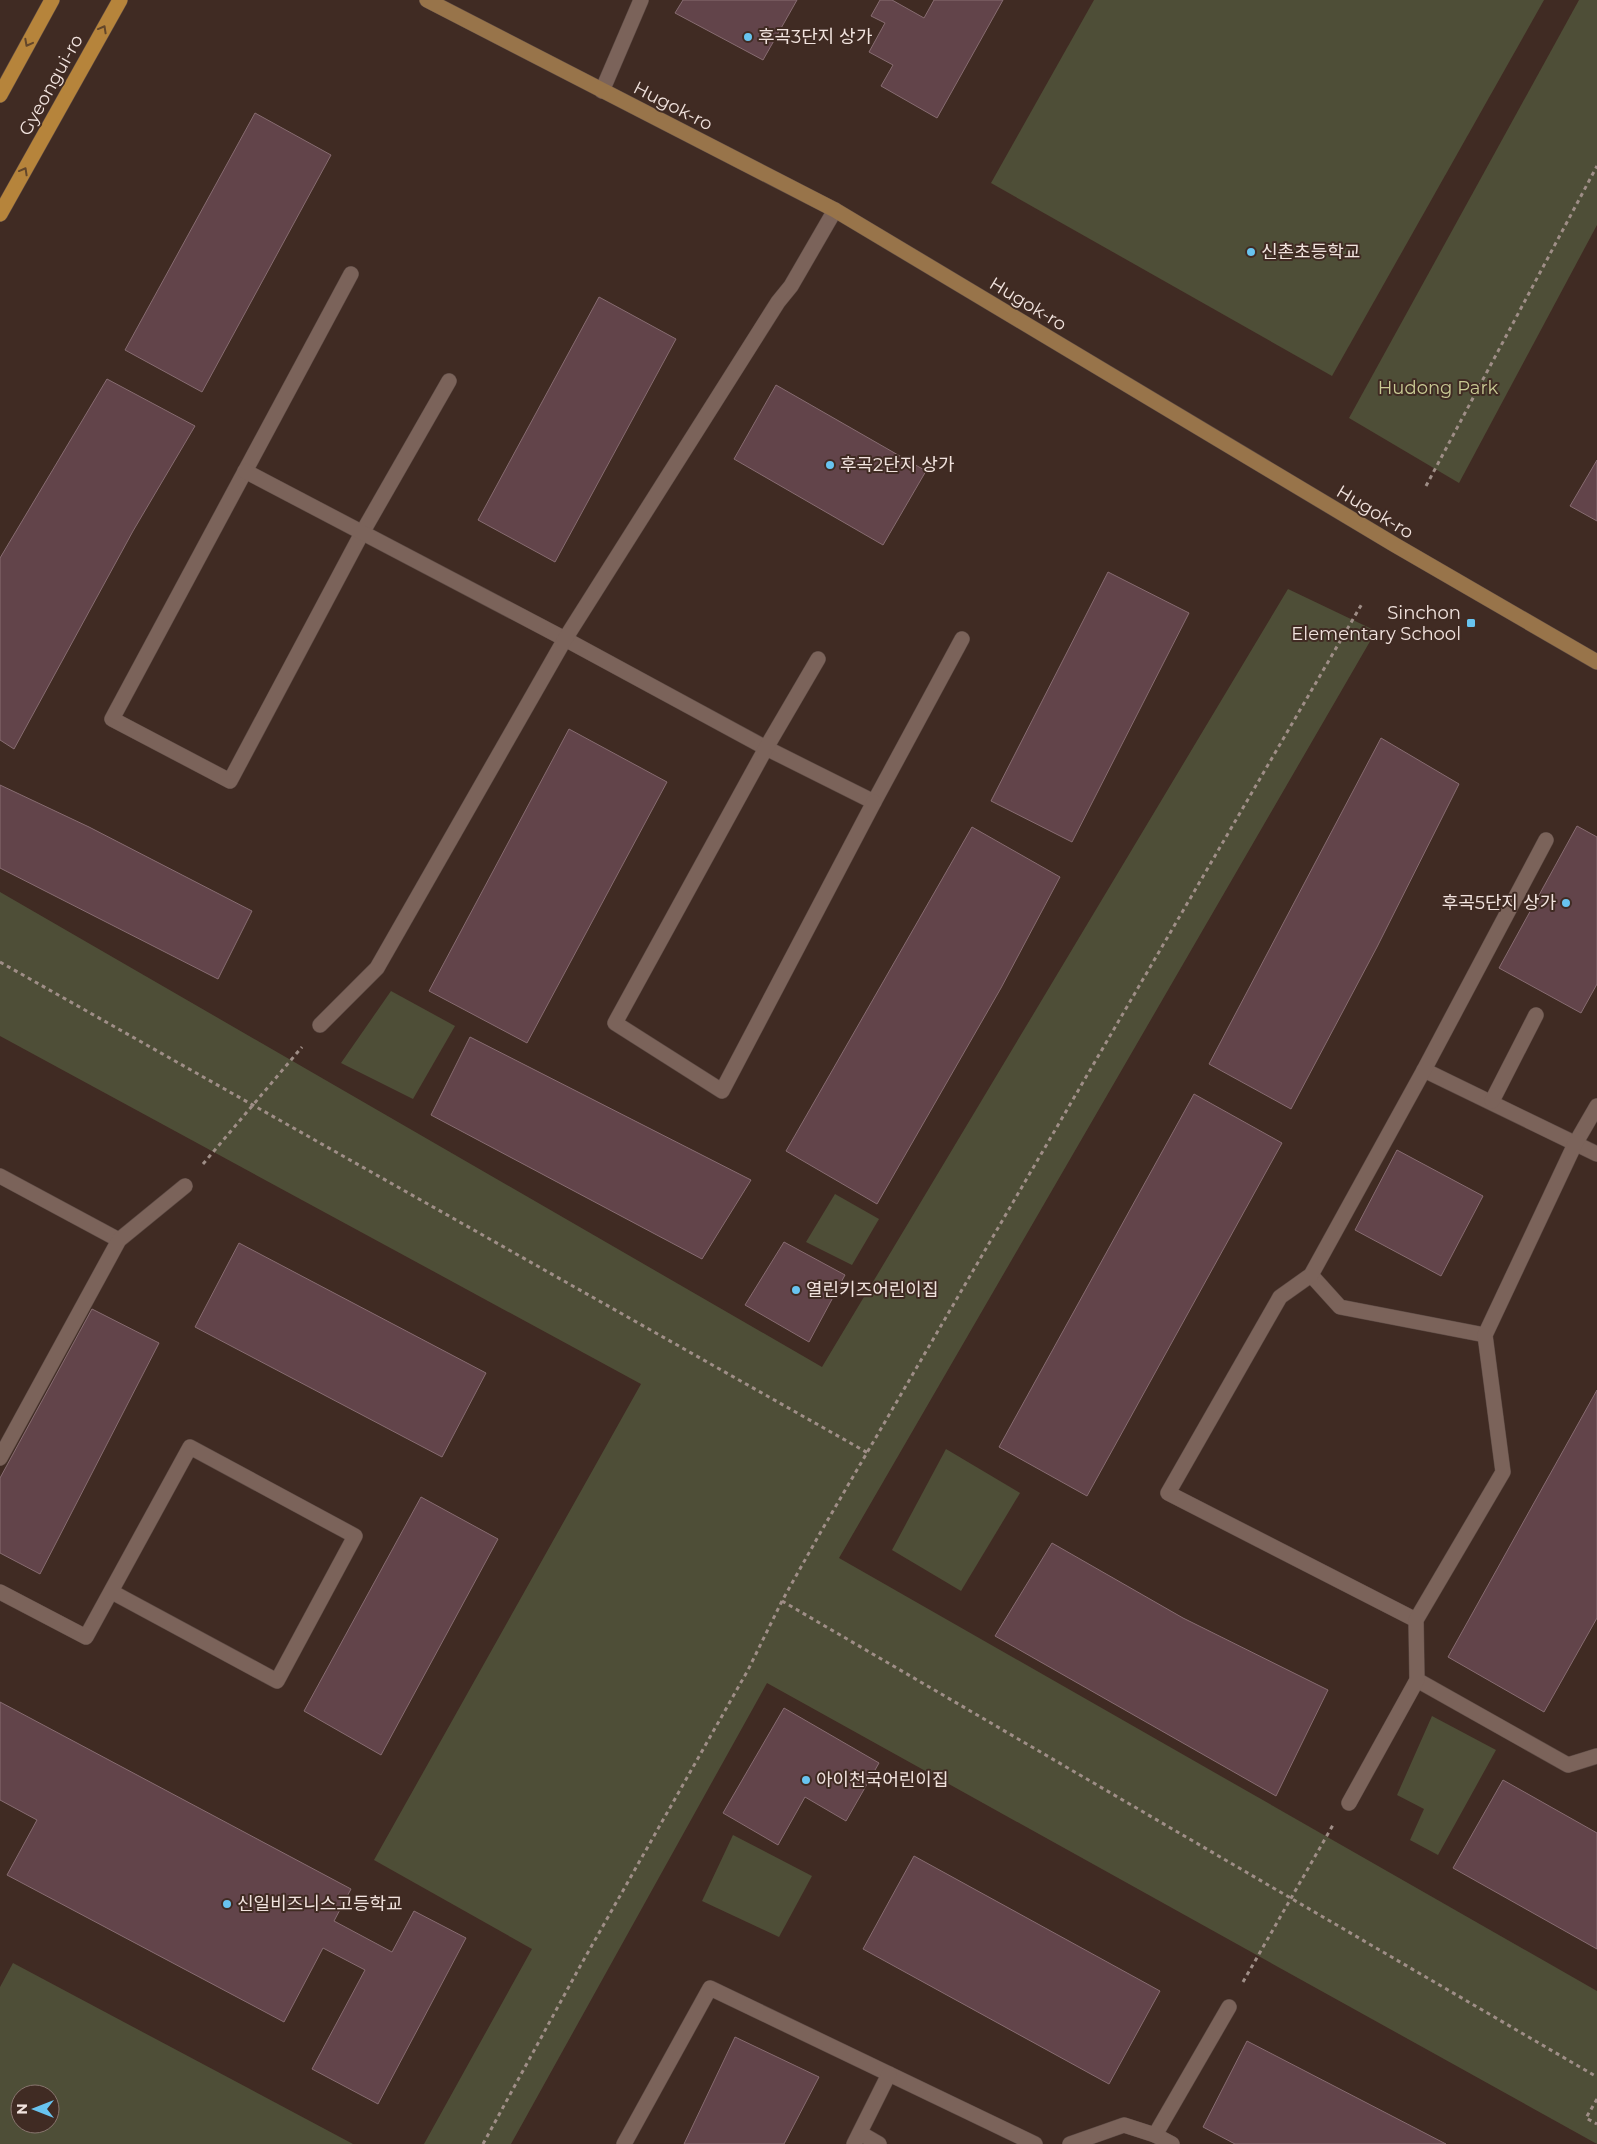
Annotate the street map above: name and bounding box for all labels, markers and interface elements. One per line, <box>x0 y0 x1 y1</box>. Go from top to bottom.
one-way arrow <box>97 26 107 35</box>
place label: 후곡3단지 상가 <box>758 26 873 48</box>
street label: Gyeongui-ro <box>14 31 88 139</box>
marker: 후곡3단지 상가 <box>742 31 754 43</box>
one-way arrow <box>25 38 35 47</box>
street label: Hugok-ro <box>630 77 716 135</box>
one-way arrow <box>18 167 28 176</box>
place label: 신촌초등학교 <box>1261 241 1360 263</box>
marker: 신촌초등학교 <box>1245 246 1257 258</box>
street label: Hugok-ro <box>986 272 1070 336</box>
park label: Hudong Park <box>1378 377 1499 399</box>
place label: 후곡2단지 상가 <box>840 454 955 476</box>
marker: 후곡2단지 상가 <box>824 459 836 471</box>
street label: Hugok-ro <box>1333 480 1417 544</box>
place label: Sinchon Elementary School <box>1291 602 1461 645</box>
marker: Sinchon Elementary School <box>1465 617 1477 629</box>
place label: 후곡5단지 상가 <box>1442 892 1556 914</box>
marker: 후곡5단지 상가 <box>1560 897 1572 909</box>
place label: 열린키즈어린이집 <box>806 1279 938 1301</box>
marker: 열린키즈어린이집 <box>790 1284 802 1296</box>
place label: 아이천국어린이집 <box>816 1769 948 1791</box>
marker: 아이천국어린이집 <box>800 1774 812 1786</box>
place label: 신일비즈니스고등학교 <box>237 1893 403 1915</box>
marker: 신일비즈니스고등학교 <box>221 1898 233 1910</box>
north arrow <box>10 2084 60 2134</box>
text: N <box>13 2103 31 2115</box>

